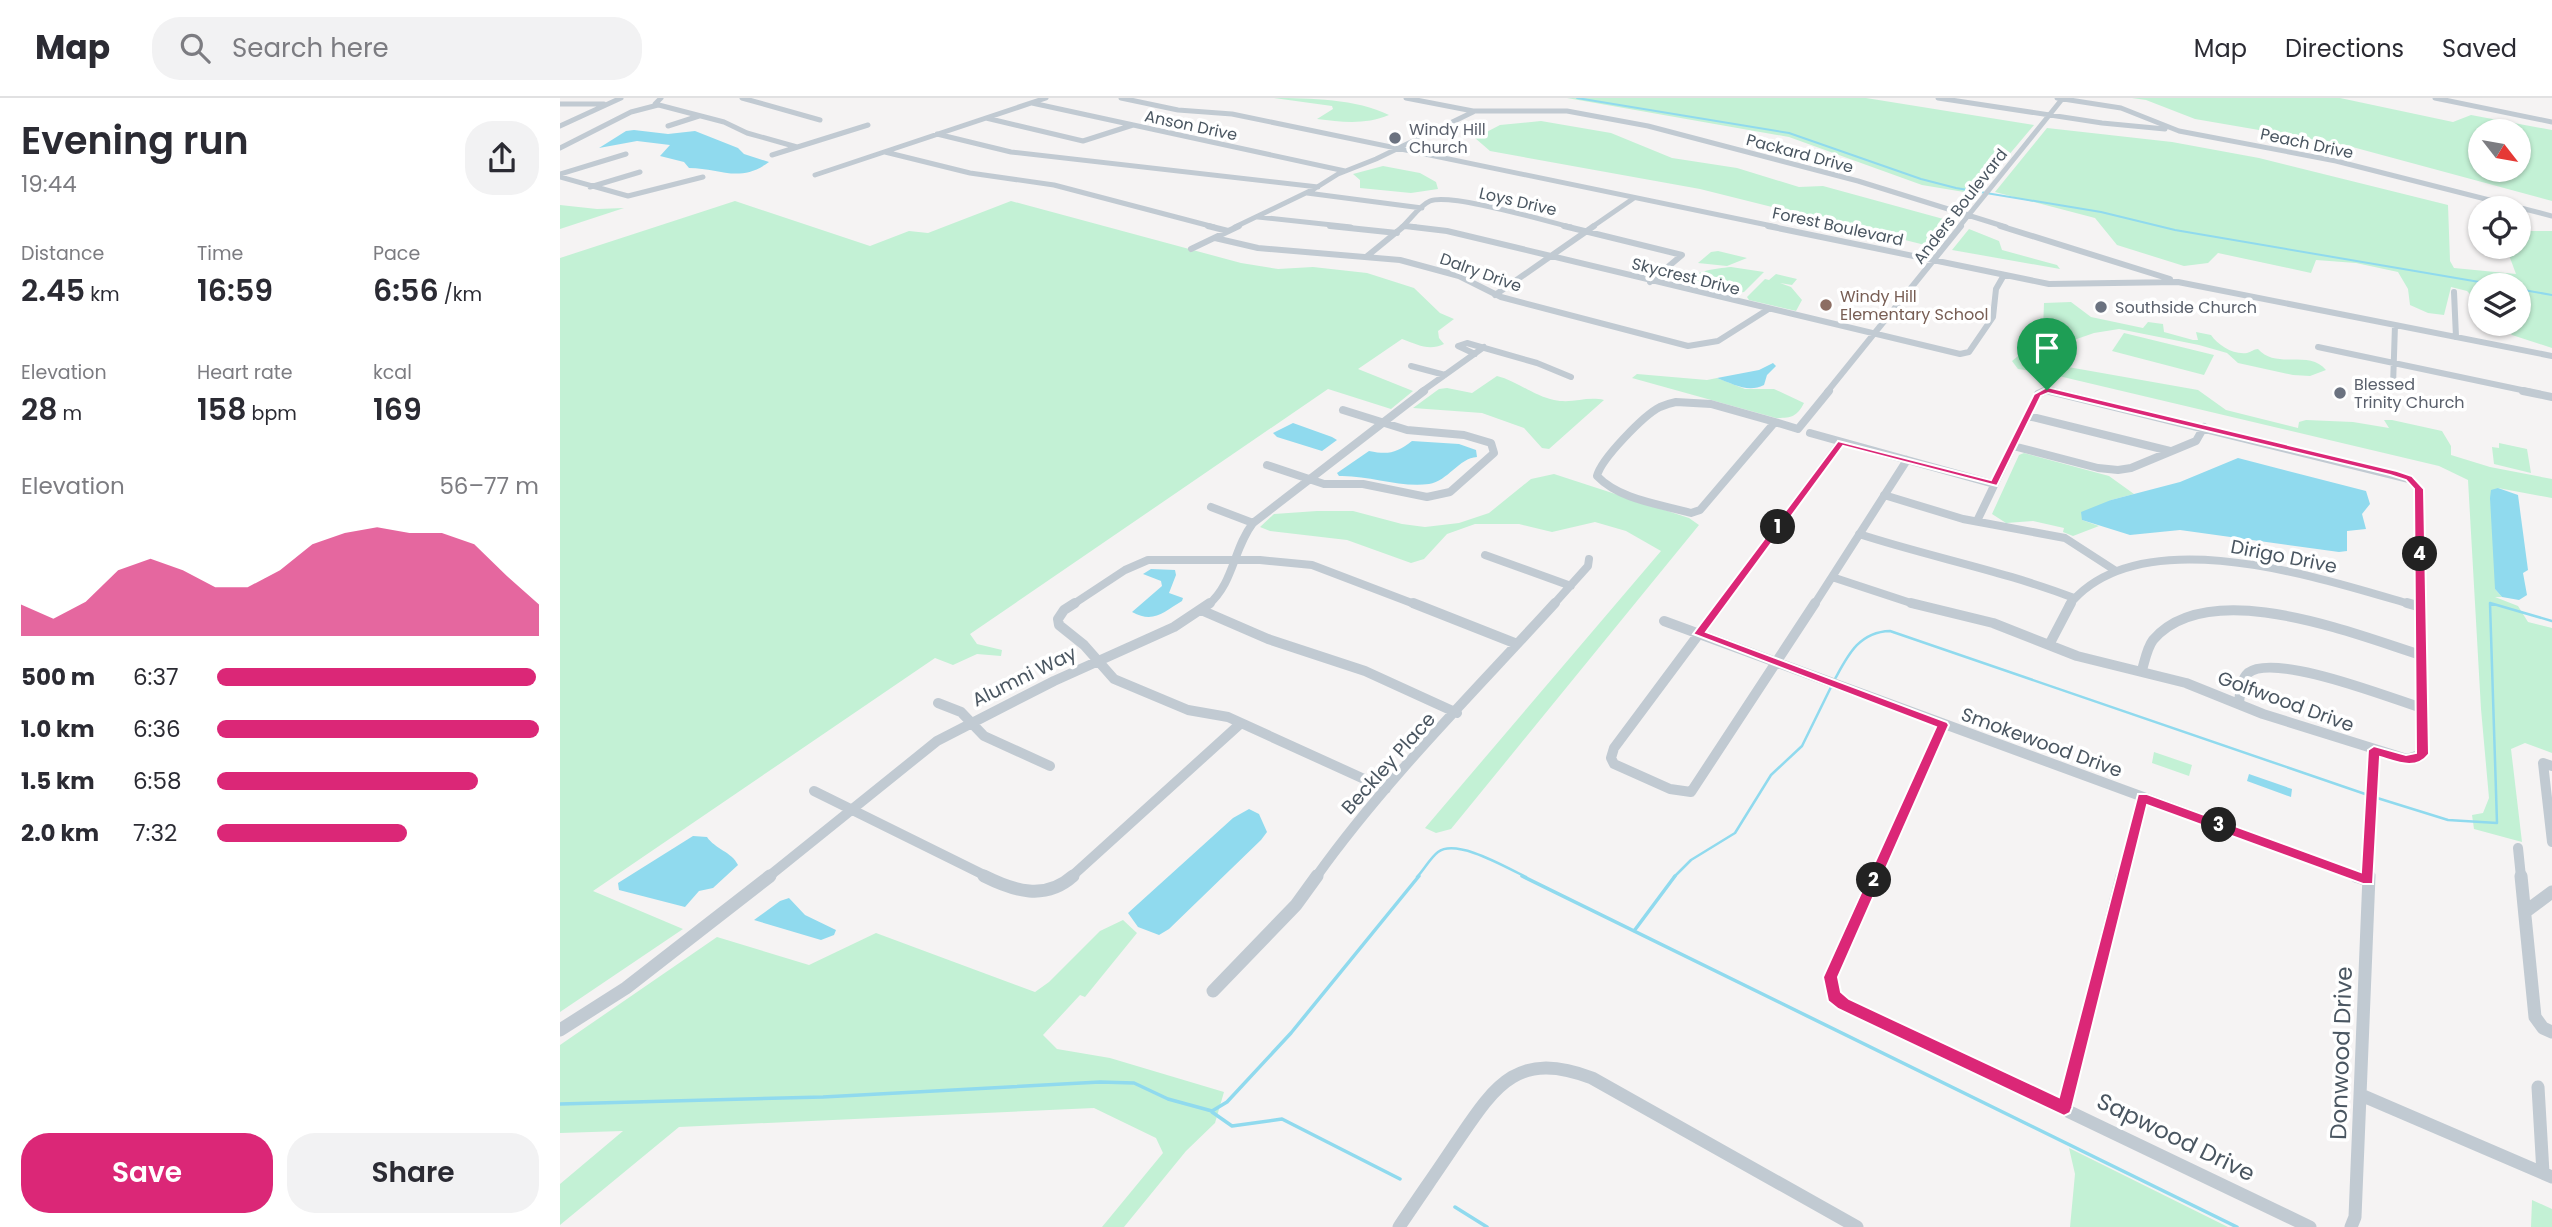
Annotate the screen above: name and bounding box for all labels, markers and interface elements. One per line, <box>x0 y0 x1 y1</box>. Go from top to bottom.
search box <box>152 17 642 80</box>
text: Map <box>35 24 110 71</box>
icon: search <box>176 29 214 67</box>
text: Search here <box>232 30 389 66</box>
text: Map <box>2194 32 2247 65</box>
text: Directions <box>2285 32 2404 65</box>
text: Saved <box>2442 32 2517 65</box>
street label: Anson Drive <box>1142 104 1239 147</box>
text: Evening run <box>21 114 249 167</box>
place label: Windy Hill Church <box>1409 118 1486 159</box>
north arrow <box>2468 119 2530 182</box>
map controls <box>2468 119 2531 336</box>
button: share <box>465 121 539 195</box>
street label: Peach Drive <box>2258 122 2355 165</box>
street label: Packard Drive <box>1744 128 1856 179</box>
marker: Windy Hill Church <box>1387 130 1403 146</box>
street label: Anders Boulevard <box>1908 144 2013 269</box>
text: 19:44 <box>21 168 77 200</box>
street label: Loys Drive <box>1477 181 1559 222</box>
button: locate <box>2468 196 2531 259</box>
street label: Forest Boulevard <box>1770 201 1906 252</box>
text: Distance <box>21 240 104 267</box>
text: Time <box>197 240 243 267</box>
text: Pace <box>373 240 420 267</box>
street label: Dalry Drive <box>1437 247 1525 298</box>
street label: Skycrest Drive <box>1629 252 1742 301</box>
text: 2.45 <box>21 269 85 312</box>
text: 16:59 <box>197 269 273 312</box>
text: 6:56 <box>373 269 439 312</box>
button: layers <box>2468 273 2531 336</box>
text: km <box>85 281 120 308</box>
text: /km <box>439 281 482 308</box>
place label: Windy Hill Elementary School <box>1840 285 1988 326</box>
place label: Southside Church <box>2115 296 2257 319</box>
marker: Windy Hill Elementary School <box>1818 297 1834 313</box>
marker: Southside Church <box>2093 299 2109 315</box>
pin <box>2017 318 2077 390</box>
icon: arrive <box>2028 329 2066 367</box>
text: Elevation <box>21 359 107 386</box>
text: Heart rate <box>197 359 292 386</box>
text: kcal <box>373 359 412 386</box>
place label: Blessed Trinity Church <box>2354 373 2465 414</box>
marker: Blessed Trinity Church <box>2332 385 2348 401</box>
text: 28 <box>21 388 58 431</box>
text: 158 <box>197 388 246 431</box>
text: 169 <box>373 388 422 431</box>
text: m <box>58 400 82 427</box>
text: bpm <box>246 400 297 427</box>
text: Elevation <box>21 470 125 502</box>
text: 56–77 m <box>439 470 539 502</box>
pin: 1 <box>1760 510 1796 544</box>
text: 1 <box>1774 513 1781 540</box>
street label: Dirigo Drive <box>2229 533 2339 580</box>
pin: 4 <box>2402 536 2438 572</box>
text: 4 <box>2413 540 2426 567</box>
street label: Alumni Way <box>967 639 1081 713</box>
text: 500 m <box>21 661 95 693</box>
text: 6:37 <box>133 661 179 693</box>
street label: Golfwood Drive <box>2214 664 2358 739</box>
street label: Smokewood Drive <box>1957 701 2126 784</box>
street label: Beckley Place <box>1335 706 1442 820</box>
text: 1.0 km <box>21 713 95 745</box>
text: 6:36 <box>133 713 181 745</box>
text: 1.5 km <box>21 765 95 797</box>
text: 6:58 <box>133 765 181 797</box>
pin: 3 <box>2202 808 2236 842</box>
text: 3 <box>2213 811 2224 838</box>
text: 2.0 km <box>21 817 99 849</box>
text: 7:32 <box>133 817 177 849</box>
pin: 2 <box>1856 862 1892 898</box>
text: 2 <box>1868 866 1879 893</box>
street label: Donwood Drive <box>2322 966 2360 1140</box>
street label: Sapwood Drive <box>2092 1085 2260 1189</box>
button: Save <box>21 1133 273 1213</box>
button: Share <box>287 1133 539 1213</box>

